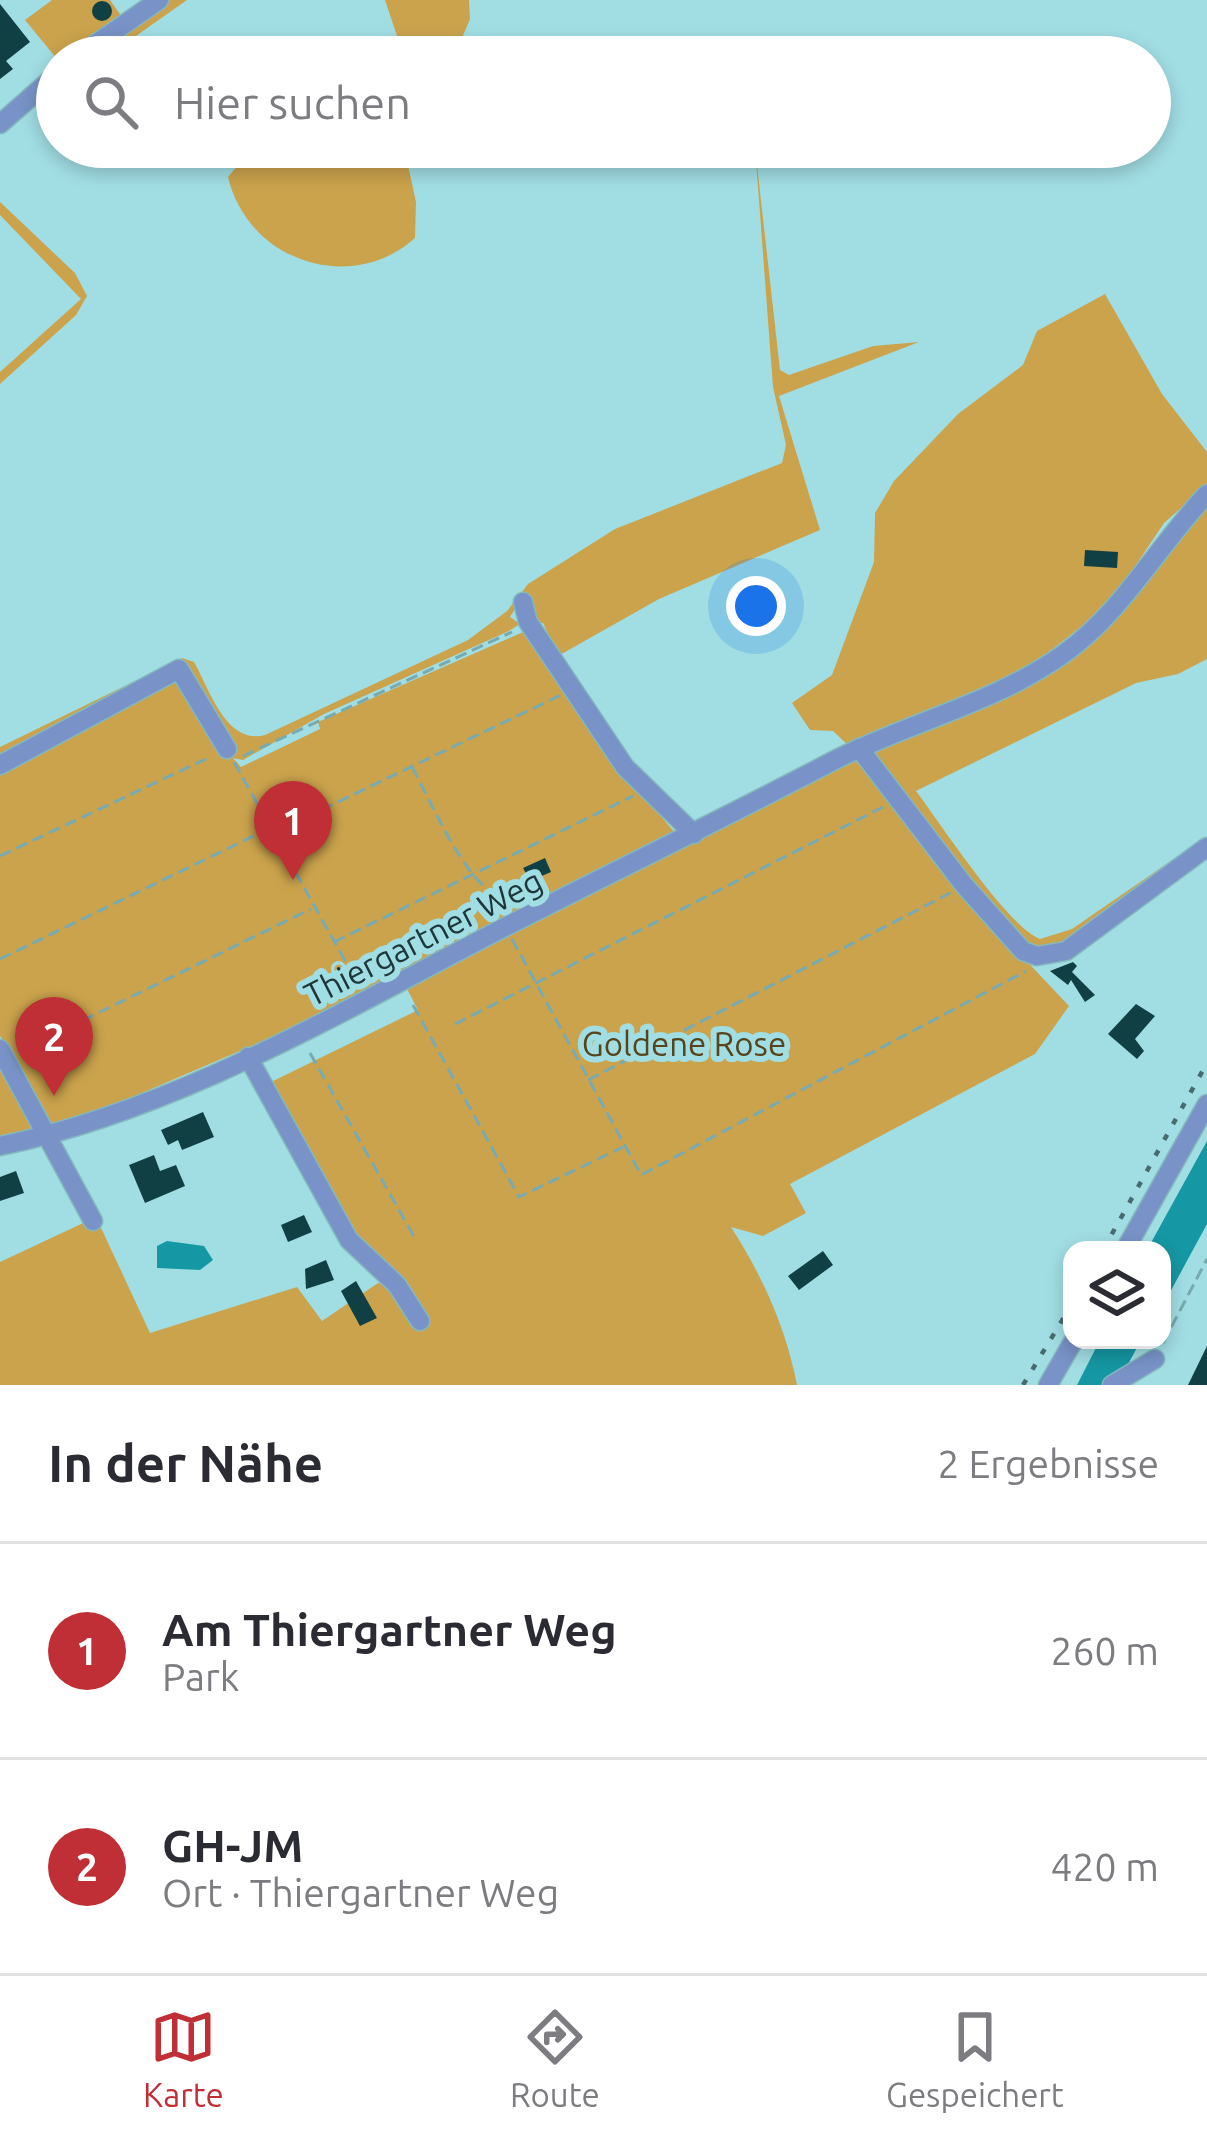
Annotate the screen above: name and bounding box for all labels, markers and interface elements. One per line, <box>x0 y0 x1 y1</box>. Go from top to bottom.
search box <box>36 36 1171 168</box>
icon: search <box>78 69 144 135</box>
text: Hier suchen <box>174 77 411 128</box>
your location <box>726 576 786 636</box>
pin: 1 <box>254 781 332 880</box>
street label: Thiergartner Weg <box>298 861 548 1013</box>
pin: 2 <box>15 997 93 1096</box>
park label: Goldene Rose <box>582 1025 786 1062</box>
map controls <box>1063 1241 1171 1349</box>
button: layers <box>1063 1241 1171 1349</box>
text: In der Nähe <box>48 1434 323 1492</box>
text: 2 Ergebnisse <box>938 1442 1159 1485</box>
text: Am Thiergartner Weg <box>162 1604 617 1655</box>
text: 1 <box>76 1629 98 1672</box>
text: 260 m <box>1050 1629 1159 1672</box>
text: Park <box>162 1655 240 1698</box>
text: GH-JM <box>162 1820 303 1871</box>
text: 2 <box>76 1845 98 1888</box>
text: 420 m <box>1050 1845 1159 1888</box>
text: Ort · Thiergartner Weg <box>162 1871 559 1914</box>
tab: Karte <box>143 2004 224 2113</box>
tab: Route <box>510 2004 600 2113</box>
tab: Gespeichert <box>886 2004 1064 2113</box>

